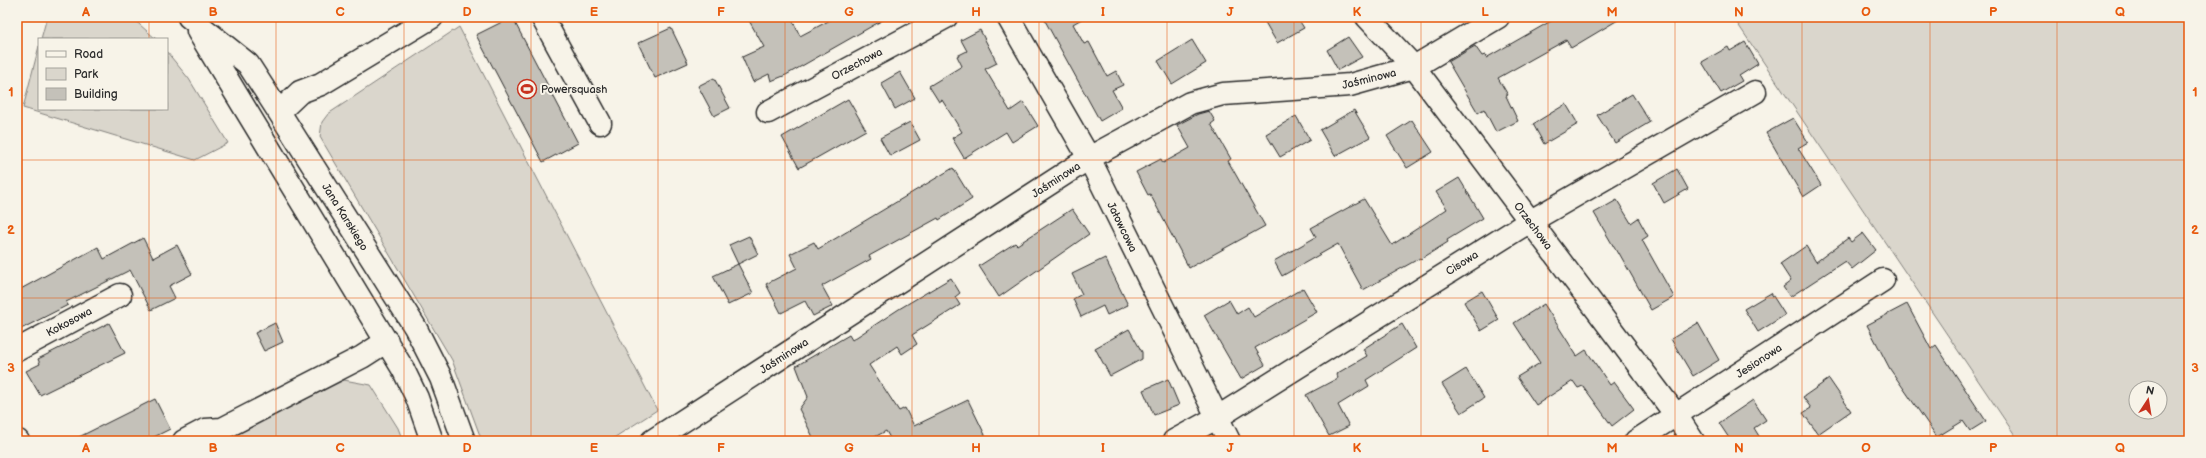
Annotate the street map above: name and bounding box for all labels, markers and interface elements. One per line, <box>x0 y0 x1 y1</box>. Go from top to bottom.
text: A <box>81 4 90 20</box>
text: B <box>208 4 218 20</box>
text: C <box>335 4 345 20</box>
text: D <box>462 4 472 20</box>
text: E <box>590 4 599 20</box>
text: F <box>717 4 725 20</box>
text: G <box>844 4 854 20</box>
text: H <box>971 4 981 20</box>
text: I <box>1101 4 1105 20</box>
text: J <box>1226 4 1234 20</box>
text: K <box>1353 4 1362 20</box>
text: L <box>1481 4 1489 20</box>
text: M <box>1606 4 1618 20</box>
text: N <box>1734 4 1744 20</box>
text: O <box>1861 4 1871 20</box>
text: P <box>1989 4 1998 20</box>
text: Q <box>2115 4 2125 20</box>
legend <box>38 38 168 110</box>
street label: Orzechowa <box>829 45 885 83</box>
text: Road <box>74 47 103 62</box>
street label: Jaśminowa <box>1341 66 1397 92</box>
text: Park <box>74 67 98 82</box>
sports icon: Powersquash <box>516 78 538 100</box>
place label: Powersquash <box>541 83 607 96</box>
text: 1 <box>8 84 14 100</box>
text: 1 <box>2192 84 2198 100</box>
text: Building <box>74 87 118 102</box>
street label: Jaśminowa <box>1029 159 1083 201</box>
street label: Jana Karskiego <box>319 181 371 253</box>
street label: Jałowcowa <box>1104 200 1140 254</box>
street label: Orzechowa <box>1511 200 1555 252</box>
text: 2 <box>7 222 15 238</box>
text: 2 <box>2191 222 2199 238</box>
street label: Cisowa <box>1443 248 1481 278</box>
street label: Kokosowa <box>44 305 94 339</box>
street label: Jaśminowa <box>757 335 811 377</box>
street label: Jesionowa <box>1734 341 1784 381</box>
text: 3 <box>7 360 15 376</box>
text: 3 <box>2191 360 2199 376</box>
north arrow <box>2128 380 2168 420</box>
text: N <box>2145 383 2155 398</box>
text: A <box>81 440 90 456</box>
text: B <box>208 440 218 456</box>
text: C <box>335 440 345 456</box>
text: D <box>462 440 472 456</box>
text: E <box>590 440 599 456</box>
text: F <box>717 440 725 456</box>
text: G <box>844 440 854 456</box>
text: H <box>971 440 981 456</box>
text: I <box>1101 440 1105 456</box>
text: J <box>1226 440 1234 456</box>
text: K <box>1353 440 1362 456</box>
text: L <box>1481 440 1489 456</box>
text: M <box>1606 440 1618 456</box>
text: N <box>1734 440 1744 456</box>
text: O <box>1861 440 1871 456</box>
text: P <box>1989 440 1998 456</box>
text: Q <box>2115 440 2125 456</box>

